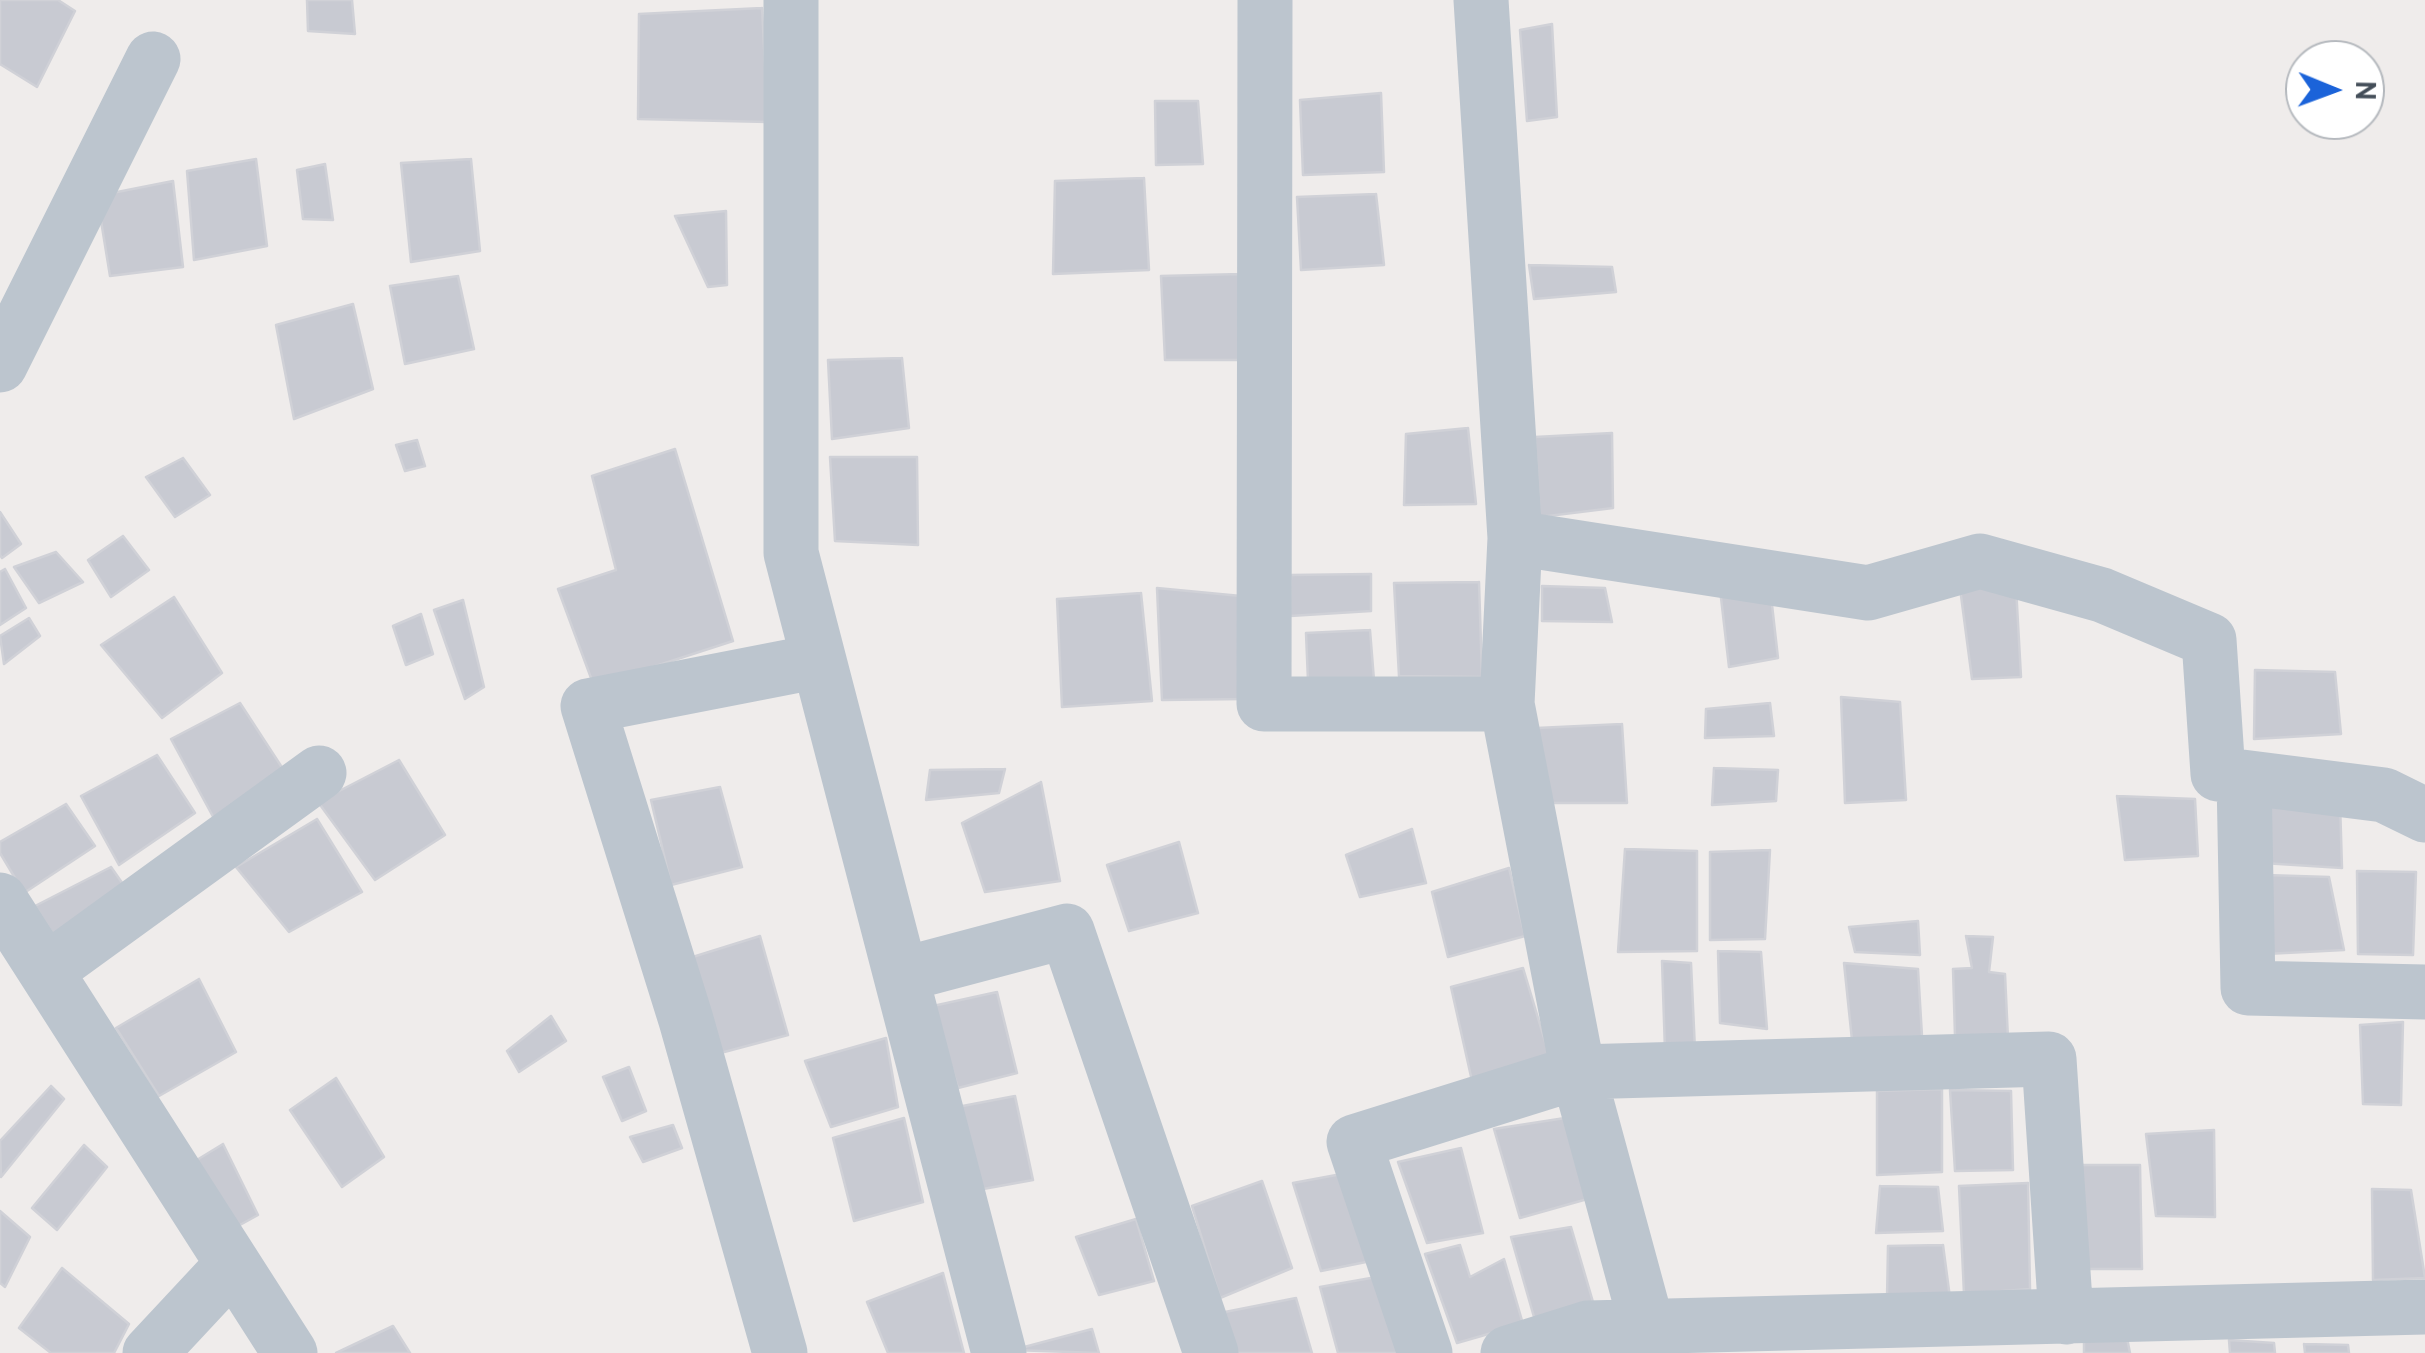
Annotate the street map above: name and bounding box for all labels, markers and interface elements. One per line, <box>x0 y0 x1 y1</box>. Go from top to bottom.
north arrow <box>2285 40 2385 140</box>
text: N <box>2345 80 2381 101</box>

